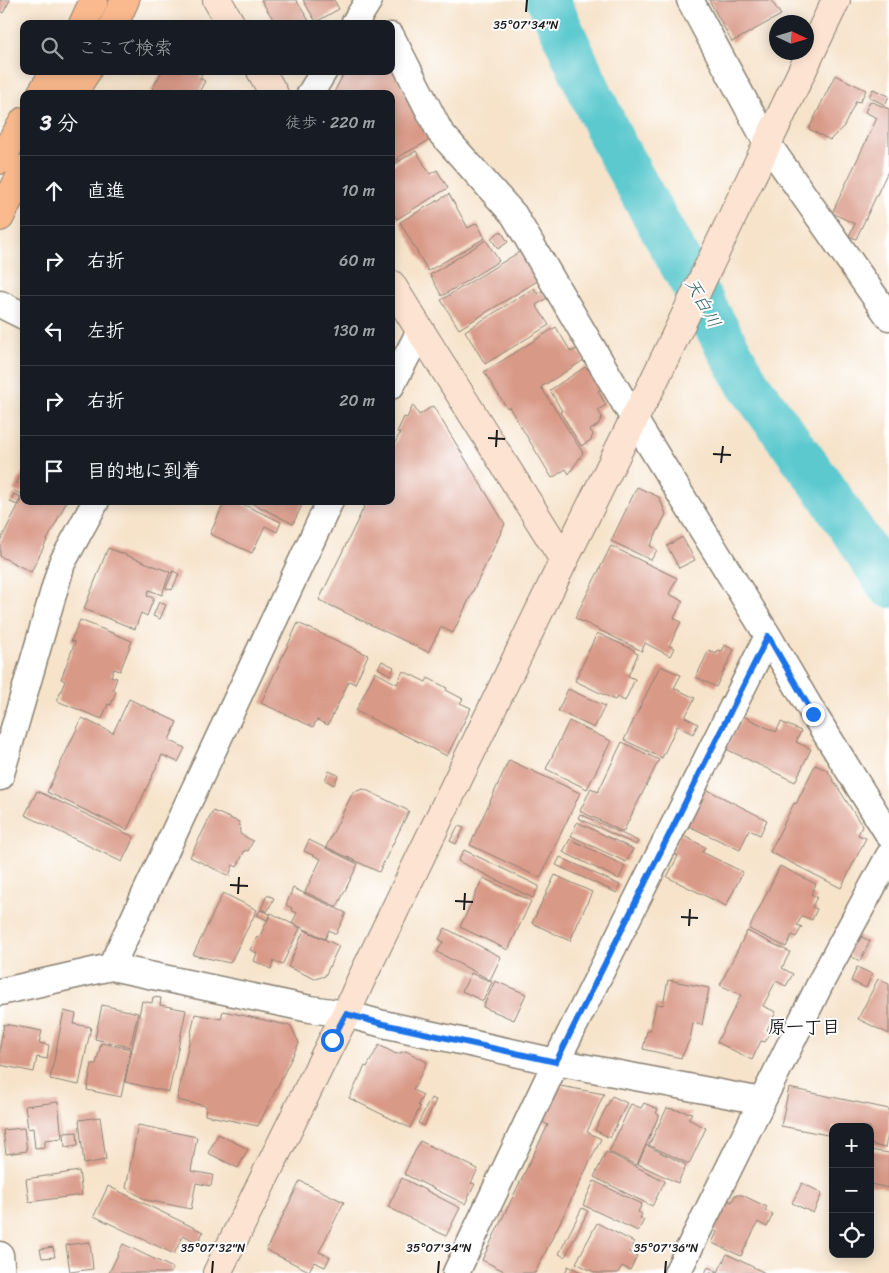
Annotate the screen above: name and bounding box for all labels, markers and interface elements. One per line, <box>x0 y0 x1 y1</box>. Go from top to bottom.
text: 35°07'34"N <box>493 14 559 36</box>
north arrow <box>769 15 814 60</box>
search box <box>20 20 395 75</box>
text: ここで検索 <box>78 31 173 64</box>
icon: search <box>38 34 66 62</box>
text: 3 分 <box>40 104 78 142</box>
text: 徒歩 · 220 m <box>285 108 375 137</box>
text: 直進 <box>87 174 125 207</box>
text: 10 m <box>342 176 375 205</box>
icon: ahead <box>40 177 68 205</box>
text: 右折 <box>87 244 125 277</box>
text: 60 m <box>339 246 375 275</box>
icon: right <box>40 247 68 275</box>
water label: 天白川 <box>676 272 730 334</box>
text: 左折 <box>87 314 125 347</box>
text: 130 m <box>333 316 375 345</box>
icon: left <box>40 317 68 345</box>
text: 右折 <box>87 384 125 417</box>
text: 20 m <box>339 386 375 415</box>
icon: right <box>40 387 68 415</box>
text: 目的地に到着 <box>87 454 201 487</box>
icon: arrive <box>40 457 68 485</box>
route end <box>802 703 825 726</box>
district label: 原一丁目 <box>768 1011 840 1043</box>
route start <box>321 1029 344 1052</box>
map controls <box>829 1123 874 1258</box>
button: + <box>829 1123 874 1168</box>
button: − <box>829 1168 874 1213</box>
button: locate <box>829 1213 874 1258</box>
text: 35°07'32"N <box>181 1237 246 1259</box>
text: 35°07'34"N <box>406 1237 472 1259</box>
text: 35°07'36"N <box>634 1237 699 1259</box>

